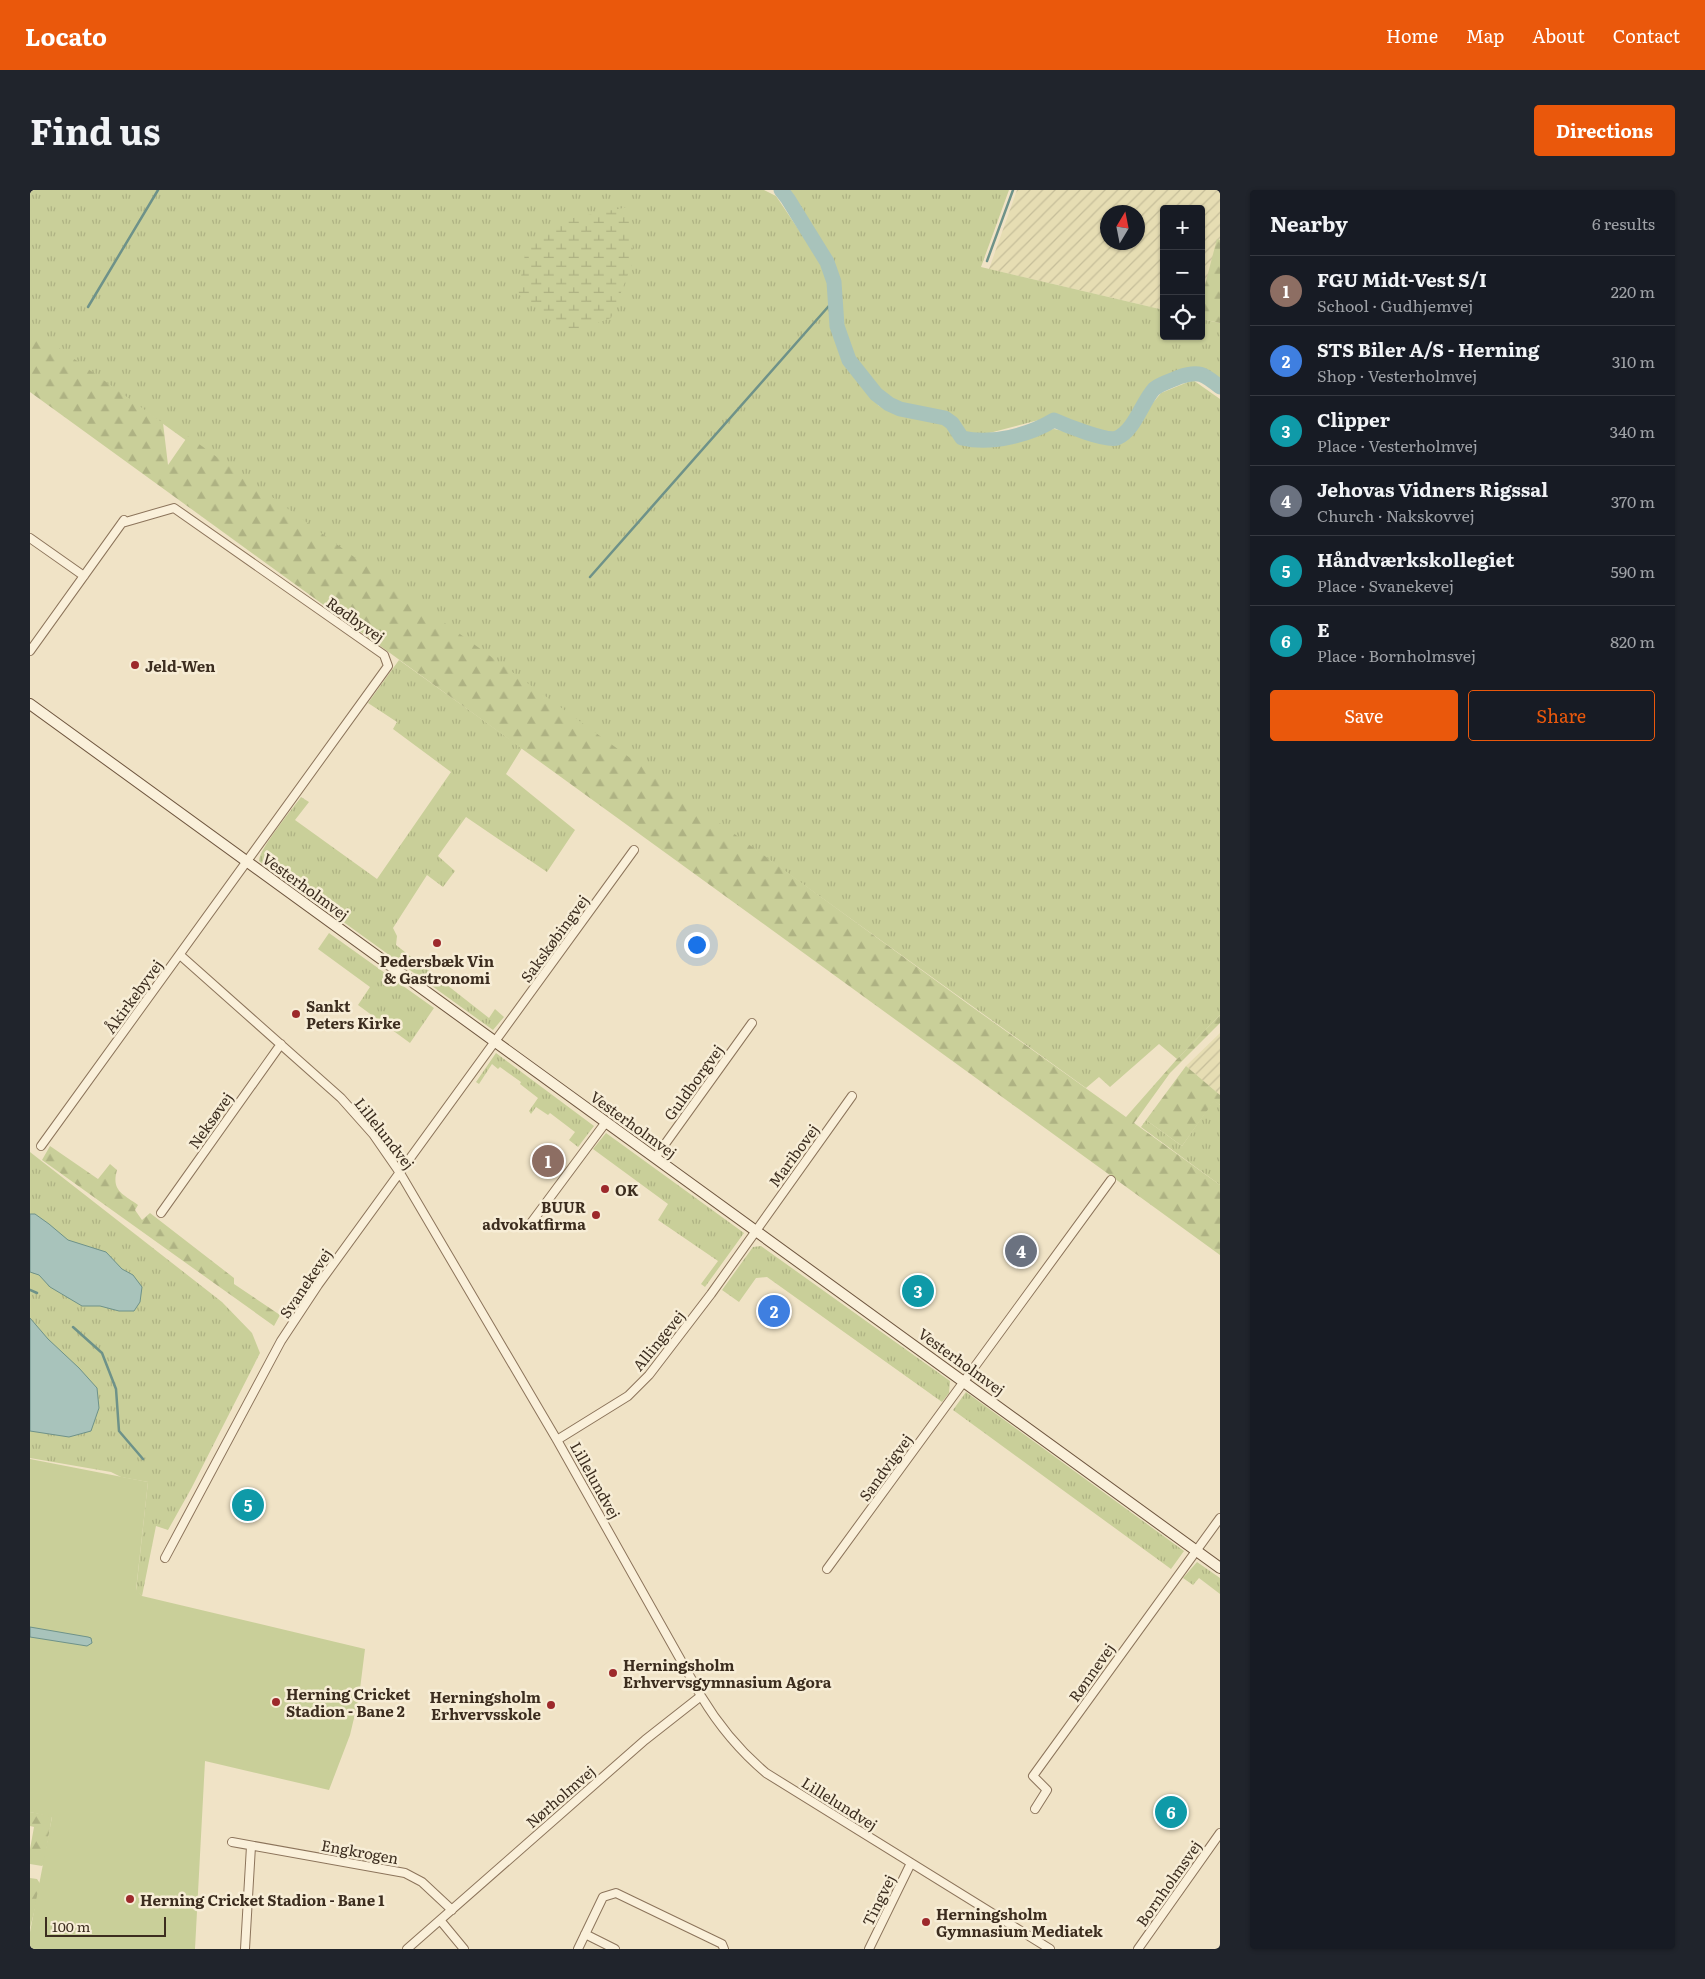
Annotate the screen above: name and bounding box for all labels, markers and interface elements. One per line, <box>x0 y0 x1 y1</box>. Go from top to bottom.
text: Locato <box>25 18 107 53</box>
text: Home <box>1386 22 1438 49</box>
text: Map <box>1466 22 1504 49</box>
text: About <box>1532 22 1585 49</box>
text: Contact <box>1613 22 1680 49</box>
text: Find us <box>30 104 160 156</box>
button: Directions <box>1534 105 1675 156</box>
north arrow <box>1100 205 1145 250</box>
map controls <box>1160 205 1205 340</box>
button: + <box>1160 205 1205 250</box>
text: Nearby <box>1270 207 1348 238</box>
text: 6 results <box>1592 211 1655 235</box>
button: − <box>1160 250 1205 295</box>
text: FGU Midt-Vest S/I <box>1317 265 1487 293</box>
text: 1 <box>1283 279 1289 303</box>
text: 220 m <box>1611 279 1655 303</box>
text: School · Gudhjemvej <box>1317 293 1473 317</box>
button: locate <box>1160 295 1205 340</box>
text: STS Biler A/S - Herning <box>1317 335 1540 363</box>
text: 2 <box>1282 349 1290 373</box>
text: 310 m <box>1612 349 1655 373</box>
text: Shop · Vesterholmvej <box>1317 363 1477 387</box>
text: Clipper <box>1317 405 1390 433</box>
text: 3 <box>1282 419 1290 443</box>
text: 340 m <box>1610 419 1655 443</box>
text: Place · Vesterholmvej <box>1317 433 1478 457</box>
text: Jehovas Vidners Rigssal <box>1317 475 1548 503</box>
text: 4 <box>1281 489 1291 513</box>
text: 370 m <box>1611 489 1655 513</box>
text: Church · Nakskovvej <box>1317 503 1475 527</box>
text: Håndværkskollegiet <box>1317 545 1514 573</box>
text: 5 <box>1282 559 1290 583</box>
text: 590 m <box>1611 559 1655 583</box>
text: Place · Svanekevej <box>1317 573 1454 597</box>
street label: Rødbyvej <box>322 590 390 648</box>
text: E <box>1317 615 1330 643</box>
text: 6 <box>1281 629 1291 653</box>
text: 820 m <box>1610 629 1655 653</box>
text: Place · Bornholmsvej <box>1317 643 1476 667</box>
place label: Jeld-Wen <box>145 654 216 677</box>
marker: Jeld-Wen <box>129 659 141 671</box>
button: Save <box>1270 690 1458 741</box>
button: Share <box>1468 690 1655 741</box>
street label: Vesterholmvej <box>258 847 354 925</box>
street label: Sakskøbingvej <box>514 889 594 987</box>
your location <box>684 932 710 958</box>
marker: Pedersbæk Vin & Gastronomi <box>431 937 443 949</box>
place label: Pedersbæk Vin & Gastronomi <box>380 949 495 989</box>
street label: Åkirkebyvej <box>98 954 168 1038</box>
place label: Sankt Peters Kirke <box>306 994 401 1034</box>
marker: Sankt Peters Kirke <box>290 1008 302 1020</box>
street label: Guldborgvej <box>658 1039 728 1125</box>
street label: Vesterholmvej <box>586 1085 682 1163</box>
street label: Neksøvej <box>182 1087 238 1153</box>
street label: Lillelundvej <box>350 1092 420 1174</box>
street label: Maribovej <box>762 1119 824 1191</box>
pin: 1 <box>532 1142 564 1180</box>
place label: OK <box>615 1178 639 1201</box>
marker: OK <box>599 1183 611 1195</box>
place label: BUUR advokatfirma <box>482 1195 586 1235</box>
marker: BUUR advokatfirma <box>590 1209 602 1221</box>
pin: 4 <box>1005 1232 1037 1270</box>
street label: Svanekevej <box>273 1243 337 1323</box>
pin: 3 <box>902 1272 934 1310</box>
pin: 2 <box>758 1292 790 1330</box>
street label: Allingevej <box>626 1305 690 1375</box>
street label: Vesterholmvej <box>914 1322 1010 1400</box>
street label: Sandvigvej <box>853 1429 917 1505</box>
street label: Lillelundvej <box>565 1437 627 1523</box>
pin: 5 <box>232 1486 264 1524</box>
street label: Rønnevej <box>1062 1638 1120 1706</box>
place label: Herningsholm Erhvervsgymnasium Agora <box>623 1653 832 1693</box>
marker: Herningsholm Erhvervsgymnasium Agora <box>607 1667 619 1679</box>
place label: Herning Cricket Stadion - Bane 2 <box>286 1682 411 1722</box>
place label: Herningsholm Erhvervsskole <box>429 1685 542 1725</box>
marker: Herning Cricket Stadion - Bane 2 <box>270 1696 282 1708</box>
marker: Herningsholm Erhvervsskole <box>545 1699 557 1711</box>
street label: Nørholmvej <box>520 1759 600 1833</box>
street label: Lillelundvej <box>798 1771 882 1835</box>
pin: 6 <box>1155 1793 1187 1831</box>
street label: Engkrogen <box>320 1833 401 1869</box>
street label: Bornholmsvej <box>1130 1835 1206 1931</box>
street label: Tingvej <box>856 1870 900 1930</box>
place label: Herning Cricket Stadion - Bane 1 <box>140 1888 384 1911</box>
marker: Herning Cricket Stadion - Bane 1 <box>124 1893 136 1905</box>
place label: Herningsholm Gymnasium Mediatek <box>936 1902 1104 1942</box>
scale bar <box>45 1914 166 1937</box>
text: 100 m <box>52 1916 90 1936</box>
marker: Herningsholm Gymnasium Mediatek <box>920 1916 932 1928</box>

